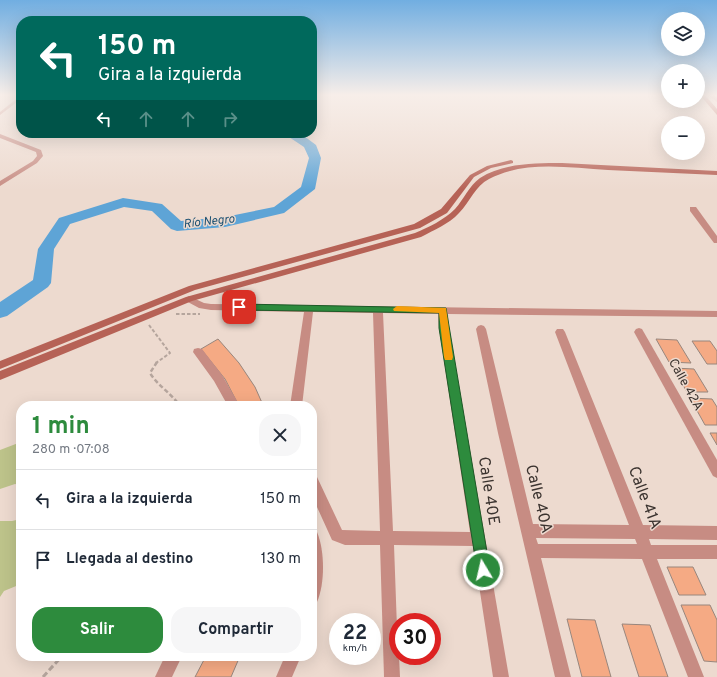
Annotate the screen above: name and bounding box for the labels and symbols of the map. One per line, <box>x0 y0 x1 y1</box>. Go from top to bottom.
water label: Río Negro <box>183 211 236 233</box>
pin <box>222 290 256 324</box>
street label: Calle 42A <box>664 356 706 414</box>
street label: Calle 40E <box>473 455 503 527</box>
street label: Calle 40A <box>520 463 556 536</box>
street label: Calle 41A <box>623 464 665 532</box>
position arrow <box>462 549 504 591</box>
speed limit sign: 30 <box>389 613 441 665</box>

